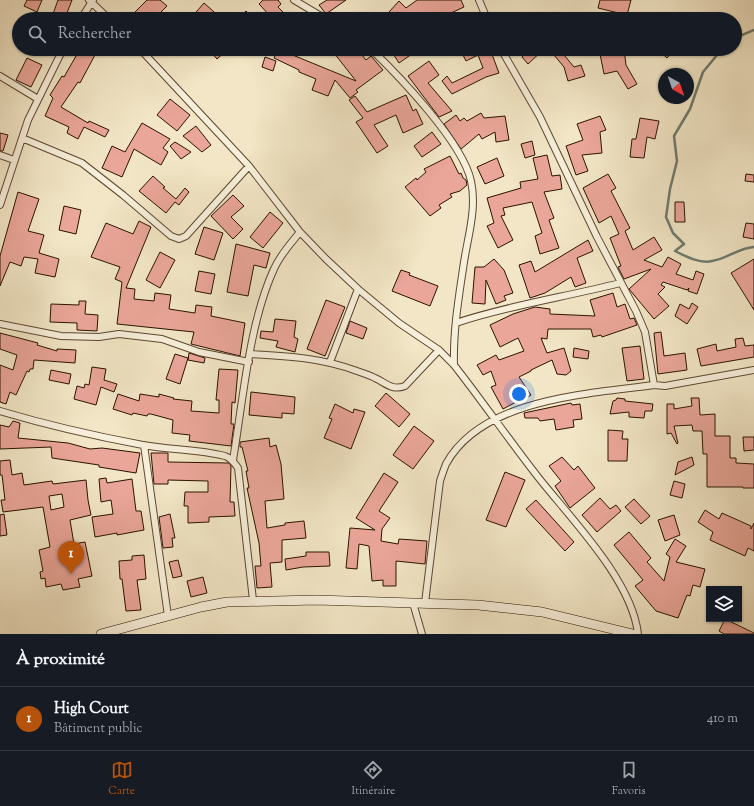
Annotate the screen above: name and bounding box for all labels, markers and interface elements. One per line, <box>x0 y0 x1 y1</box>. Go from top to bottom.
search box <box>12 12 742 56</box>
icon: search <box>26 23 48 45</box>
text: Rechercher <box>58 24 131 45</box>
north arrow <box>658 68 694 104</box>
your location <box>509 384 529 404</box>
pin: 1 <box>58 541 84 574</box>
map controls <box>706 586 742 622</box>
button: layers <box>706 586 742 622</box>
text: À proximité <box>16 648 105 672</box>
text: High Court <box>54 699 129 720</box>
text: 1 <box>27 710 31 728</box>
text: 410 m <box>707 710 738 728</box>
text: Bâtiment public <box>54 720 142 738</box>
tab: Carte <box>108 759 135 799</box>
tab: Itinéraire <box>352 759 395 799</box>
tab: Favoris <box>612 759 646 799</box>

